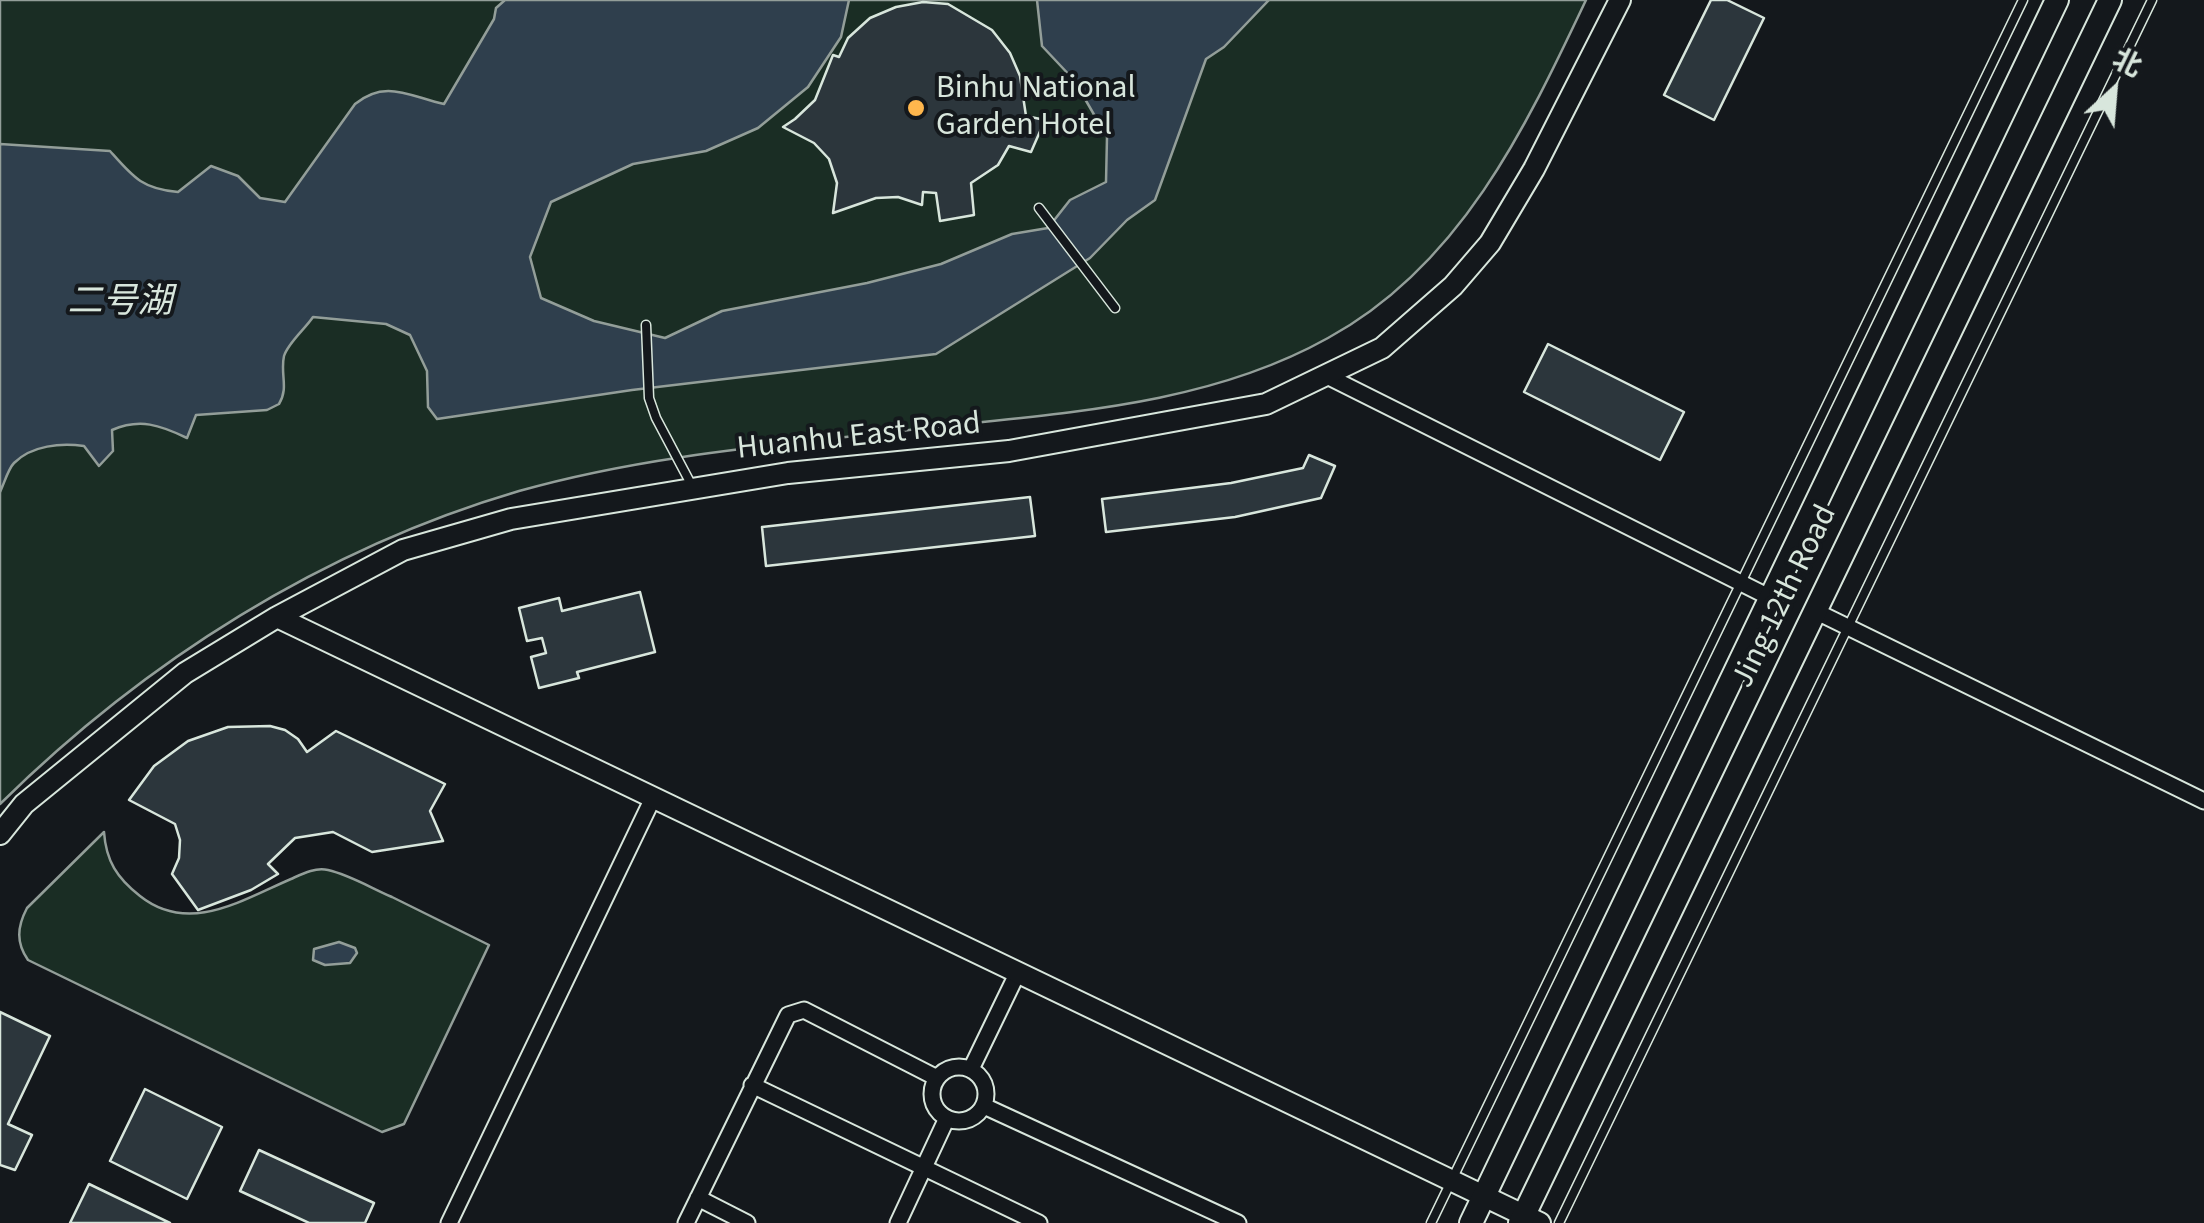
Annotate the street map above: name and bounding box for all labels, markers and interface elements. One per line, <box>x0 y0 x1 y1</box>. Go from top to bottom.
text: 北 <box>2106 39 2149 87</box>
north arrow <box>2064 40 2164 140</box>
place label: Binhu National Garden Hotel <box>936 71 1136 146</box>
marker: Binhu National Garden Hotel <box>905 97 927 119</box>
water label: 二号湖 <box>68 283 172 325</box>
street label: Huanhu East Road <box>735 406 983 470</box>
street label: Jing 12th Road <box>1725 499 1847 695</box>

